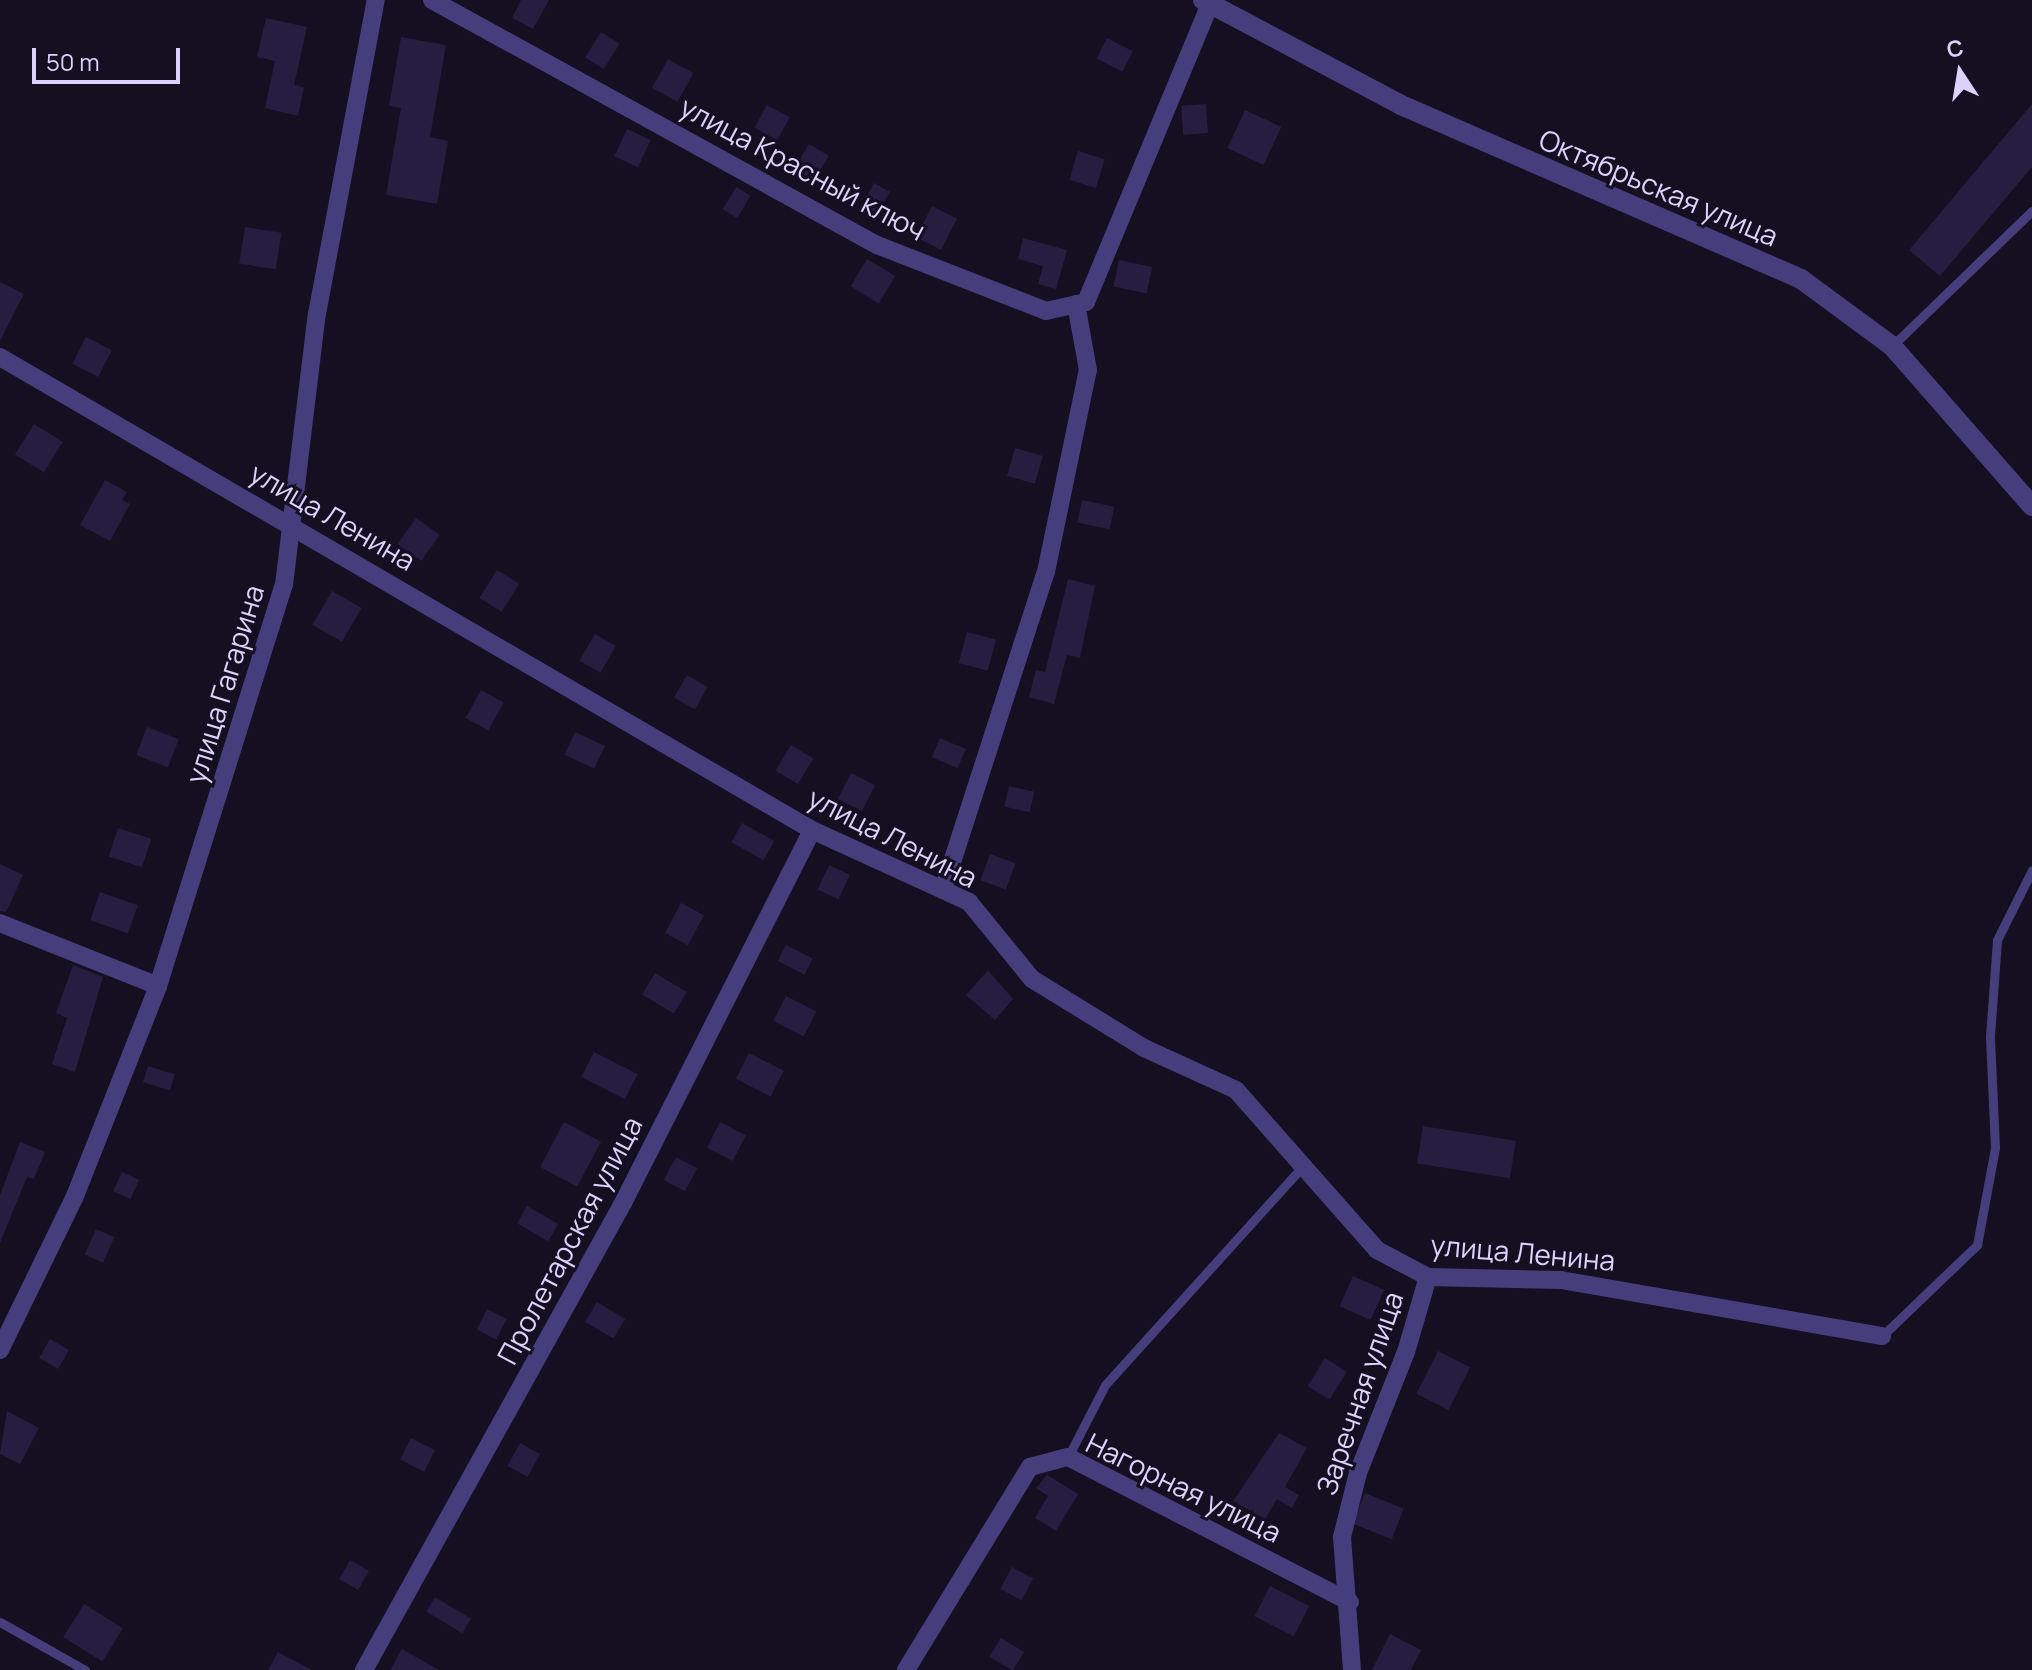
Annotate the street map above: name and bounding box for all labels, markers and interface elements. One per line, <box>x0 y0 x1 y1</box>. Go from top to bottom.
scale bar <box>36 32 184 82</box>
north arrow <box>1920 32 2000 112</box>
text: С <box>1944 32 1966 65</box>
text: 50 m <box>46 45 100 78</box>
street label: улица Красный ключ <box>675 89 931 247</box>
street label: Октябрьская улица <box>1535 121 1783 253</box>
street label: улица Ленина <box>244 455 422 577</box>
street label: улица Гагарина <box>178 581 270 787</box>
street label: улица Ленина <box>803 780 983 894</box>
street label: Пролетарская улица <box>489 1110 649 1370</box>
street label: улица Ленина <box>1429 1227 1617 1277</box>
street label: Заречная улица <box>1308 1287 1410 1499</box>
street label: Нагорная улица <box>1081 1425 1287 1549</box>

